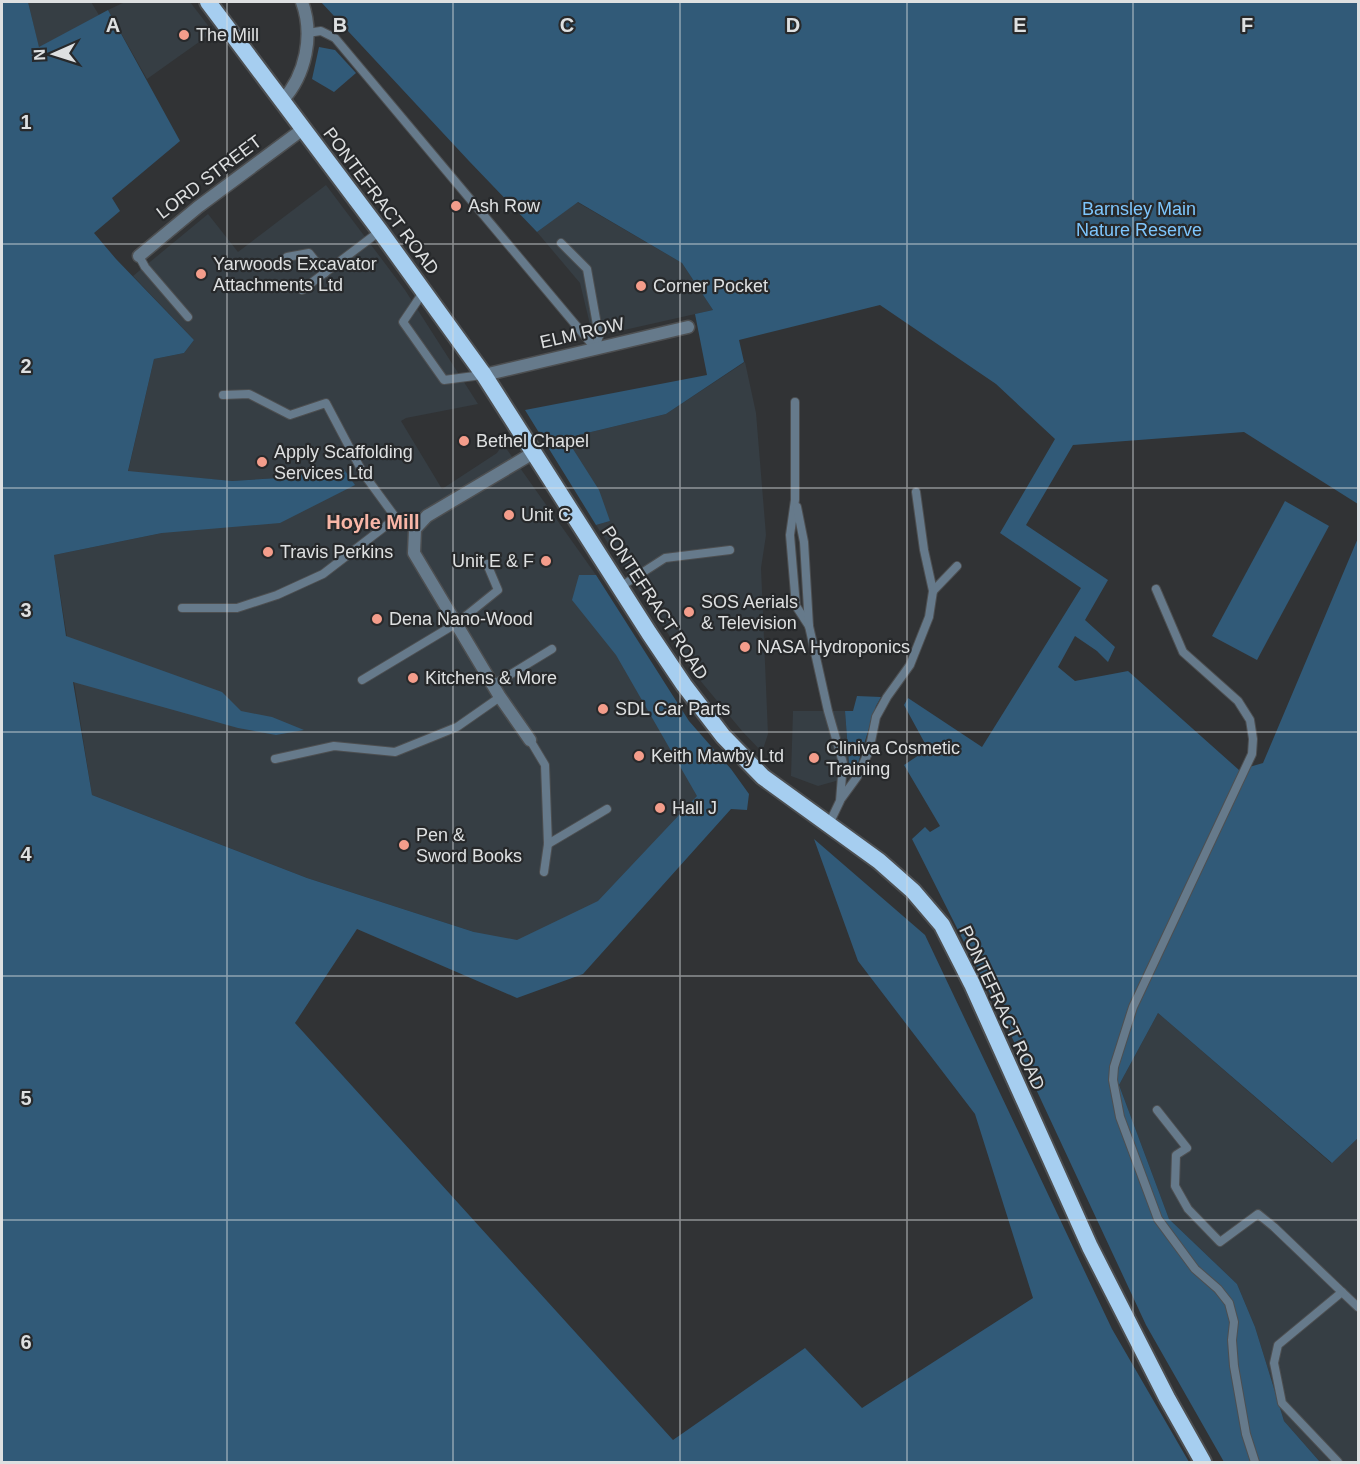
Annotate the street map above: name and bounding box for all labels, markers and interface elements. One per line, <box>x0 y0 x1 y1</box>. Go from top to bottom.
text: A <box>106 14 120 36</box>
text: B <box>333 14 347 36</box>
text: C <box>560 14 574 36</box>
text: D <box>786 14 800 36</box>
text: E <box>1013 14 1027 36</box>
text: F <box>1241 14 1253 36</box>
north arrow <box>24 24 84 84</box>
place label: The Mill <box>196 25 259 45</box>
marker: The Mill <box>177 28 191 42</box>
text: N <box>31 49 48 61</box>
text: 1 <box>20 111 32 133</box>
street label: PONTEFRACT ROAD <box>319 124 443 278</box>
street label: LORD STREET <box>153 131 265 223</box>
place label: Ash Row <box>468 196 541 216</box>
marker: Ash Row <box>449 199 463 213</box>
park label: Barnsley Main Nature Reserve <box>1076 199 1202 240</box>
place label: Yarwoods Excavator Attachments Ltd <box>213 254 377 295</box>
marker: Yarwoods Excavator Attachments Ltd <box>194 267 208 281</box>
place label: Corner Pocket <box>653 276 768 296</box>
marker: Corner Pocket <box>634 279 648 293</box>
street label: ELM ROW <box>538 314 626 352</box>
text: 2 <box>20 355 32 377</box>
place label: Bethel Chapel <box>476 431 589 451</box>
marker: Bethel Chapel <box>457 434 471 448</box>
place label: Apply Scaffolding Services Ltd <box>274 442 413 483</box>
marker: Apply Scaffolding Services Ltd <box>255 455 269 469</box>
place label: Unit C <box>521 505 571 525</box>
marker: Unit C <box>502 508 516 522</box>
district label: Hoyle Mill <box>326 511 420 533</box>
street label: PONTEFRACT ROAD <box>598 523 712 683</box>
place label: Travis Perkins <box>280 542 393 562</box>
marker: Travis Perkins <box>261 545 275 559</box>
place label: Unit E & F <box>452 551 534 571</box>
marker: Unit E & F <box>539 554 553 568</box>
place label: SOS Aerials & Television <box>701 592 798 633</box>
text: 3 <box>20 599 32 621</box>
marker: SOS Aerials & Television <box>682 605 696 619</box>
place label: Dena Nano-Wood <box>389 609 533 629</box>
marker: Dena Nano-Wood <box>370 612 384 626</box>
place label: NASA Hydroponics <box>757 637 910 657</box>
marker: NASA Hydroponics <box>738 640 752 654</box>
place label: Kitchens & More <box>425 668 557 688</box>
marker: Kitchens & More <box>406 671 420 685</box>
place label: SDL Car Parts <box>615 699 730 719</box>
marker: SDL Car Parts <box>596 702 610 716</box>
place label: Cliniva Cosmetic Training <box>826 738 960 779</box>
place label: Keith Mawby Ltd <box>651 746 784 766</box>
marker: Keith Mawby Ltd <box>632 749 646 763</box>
marker: Cliniva Cosmetic Training <box>807 751 821 765</box>
place label: Hall J <box>672 798 717 818</box>
marker: Hall J <box>653 801 667 815</box>
place label: Pen & Sword Books <box>416 825 522 866</box>
marker: Pen & Sword Books <box>397 838 411 852</box>
text: 4 <box>20 843 32 865</box>
street label: PONTEFRACT ROAD <box>955 923 1049 1093</box>
text: 5 <box>20 1087 32 1109</box>
text: 6 <box>20 1331 32 1353</box>

